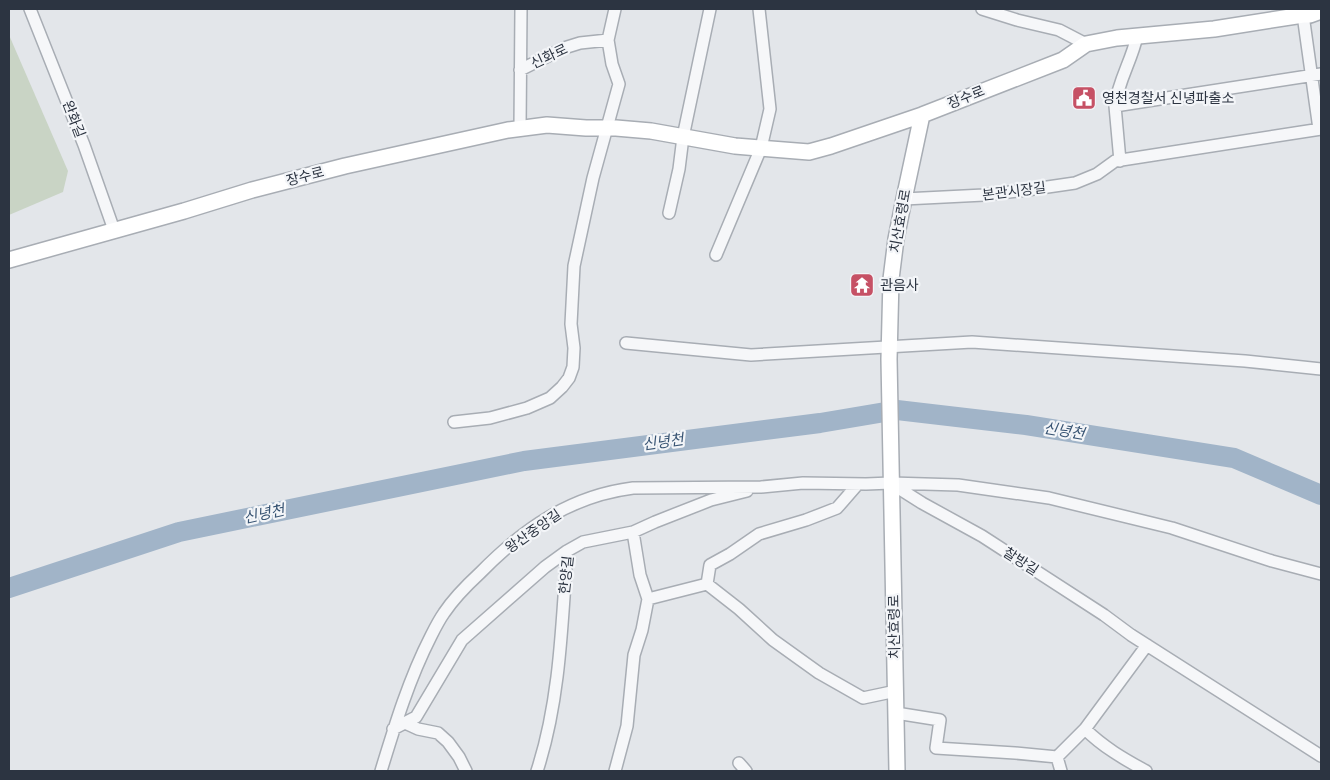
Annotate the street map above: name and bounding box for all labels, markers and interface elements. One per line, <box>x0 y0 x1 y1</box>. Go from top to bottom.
street label: 신화로 <box>528 41 570 71</box>
street label: 장수로 <box>945 82 987 112</box>
public building icon: 영천경찰서 신녕파출소 <box>1071 85 1097 111</box>
place label: 영천경찰서 신녕파출소 <box>1102 90 1234 106</box>
street label: 완화길 <box>60 98 88 140</box>
street label: 장수로 <box>284 163 326 189</box>
street label: 본관시장길 <box>981 179 1047 203</box>
street label: 치산효령로 <box>887 188 913 254</box>
temple icon: 관음사 <box>849 272 875 298</box>
place label: 관음사 <box>880 277 919 293</box>
water label: 신녕천 <box>1042 419 1088 443</box>
water label: 신녕천 <box>641 430 687 454</box>
water label: 신녕천 <box>242 500 288 527</box>
street label: 왕산중앙길 <box>502 506 564 556</box>
street label: 찰방길 <box>1000 544 1042 578</box>
street label: 한양길 <box>556 555 576 595</box>
street label: 치산효령로 <box>885 595 903 659</box>

